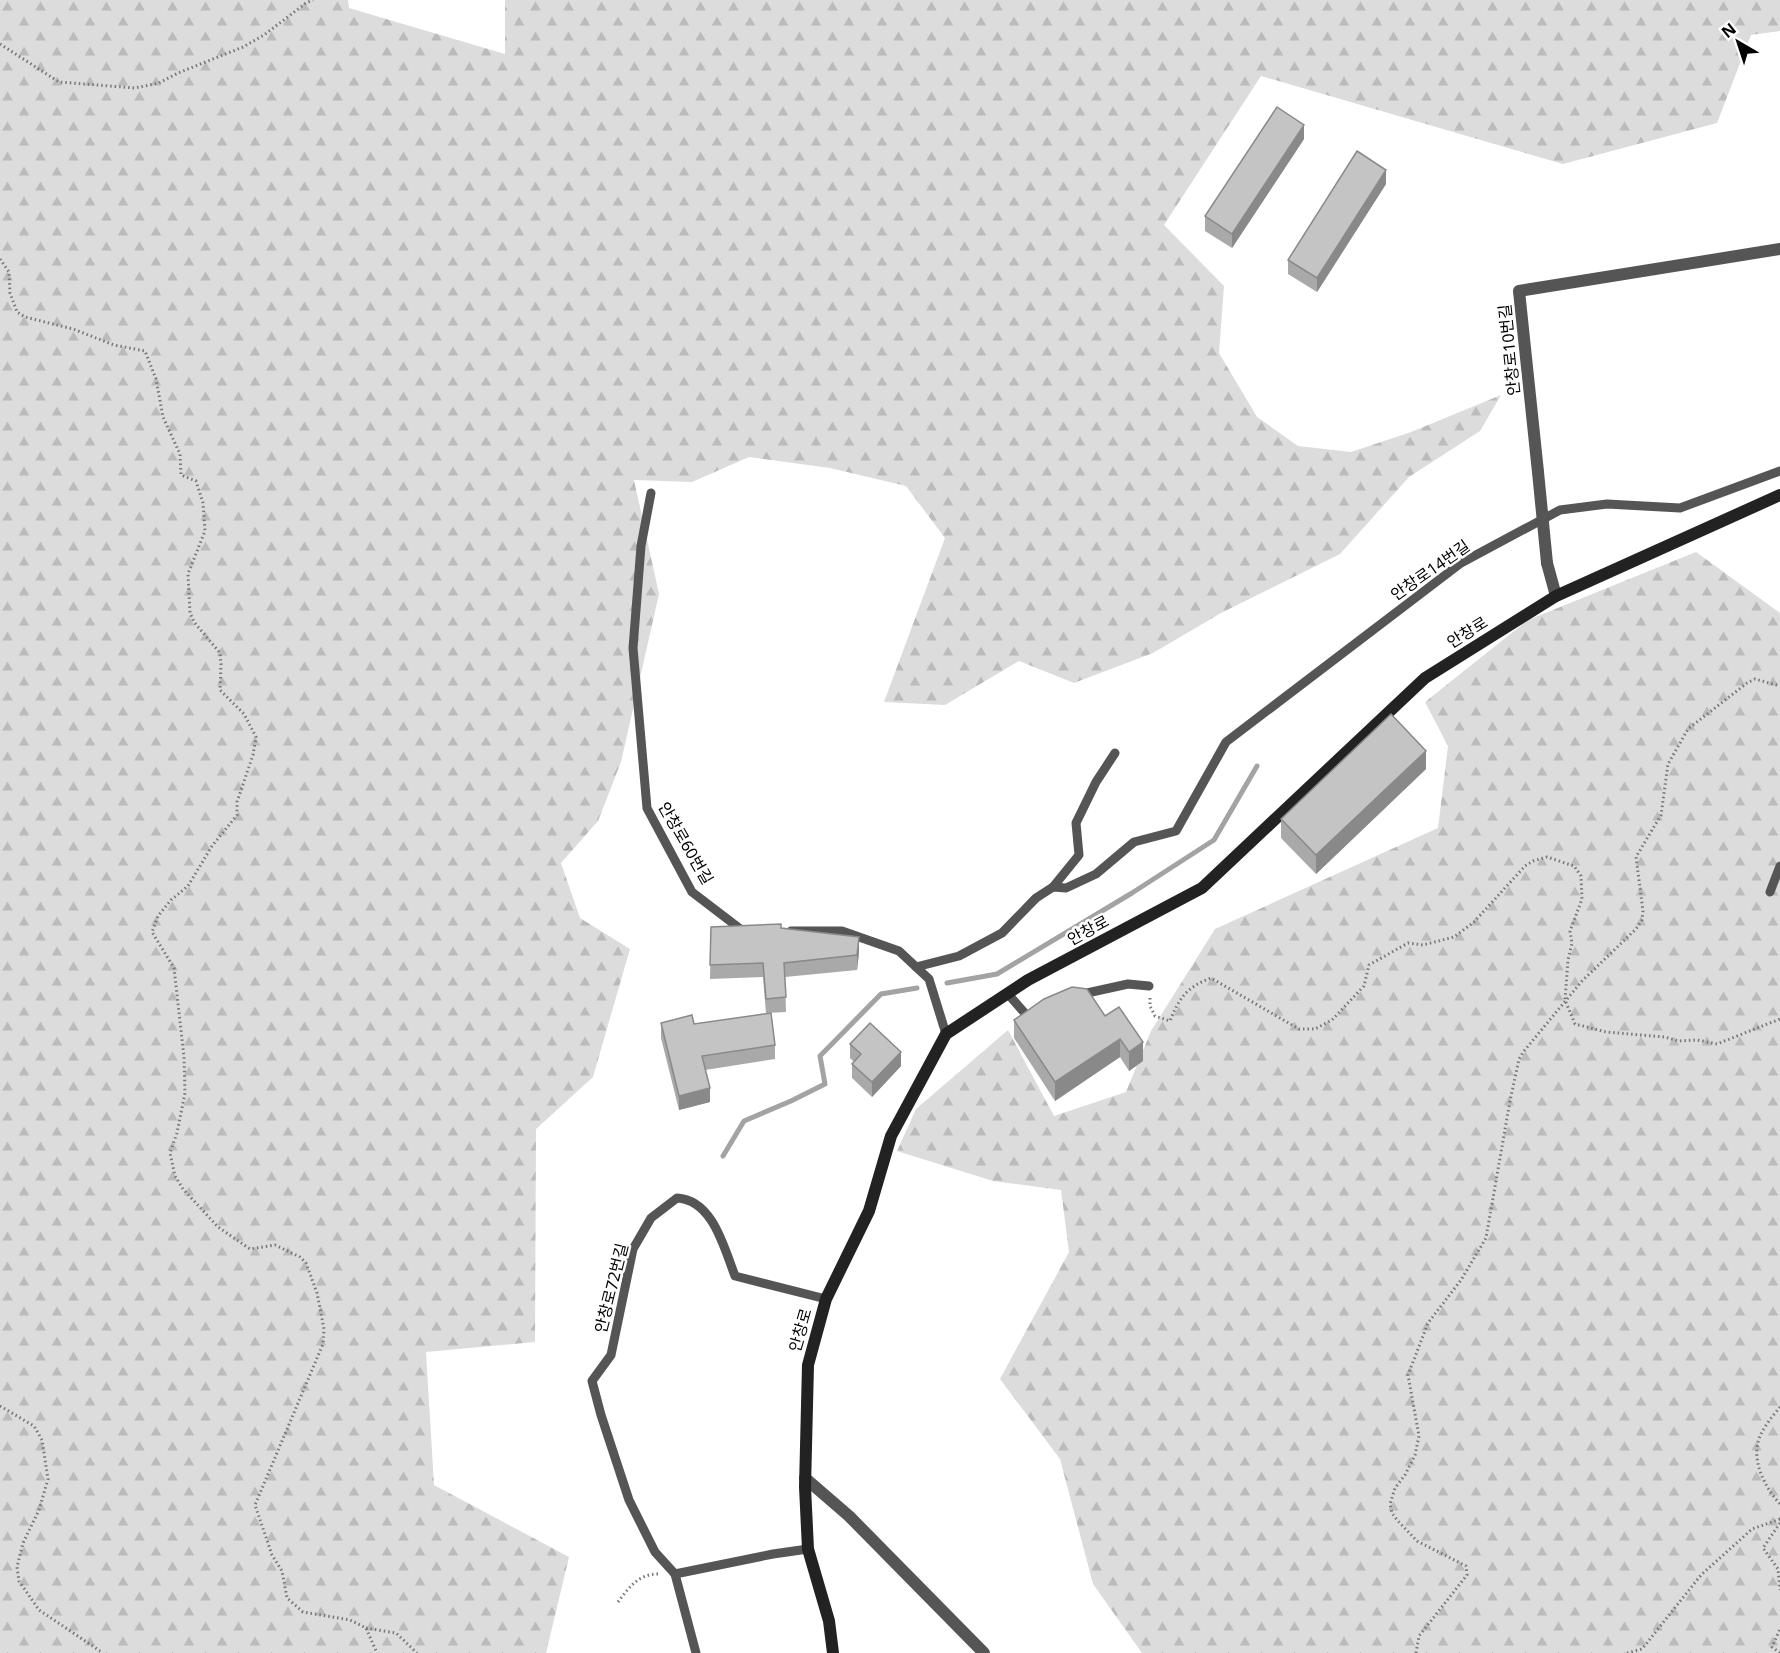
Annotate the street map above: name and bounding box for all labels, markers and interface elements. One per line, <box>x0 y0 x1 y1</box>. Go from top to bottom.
north arrow <box>1708 12 1768 72</box>
text: N <box>1717 18 1741 43</box>
street label: 안창로10번길 <box>1493 303 1525 397</box>
street label: 안창로14번길 <box>1386 535 1474 605</box>
street label: 안창로 <box>1442 611 1492 653</box>
street label: 안창로60번길 <box>653 798 719 888</box>
street label: 안창로 <box>1063 910 1113 950</box>
street label: 안창로72번길 <box>589 1241 633 1335</box>
street label: 안창로 <box>783 1305 817 1354</box>

